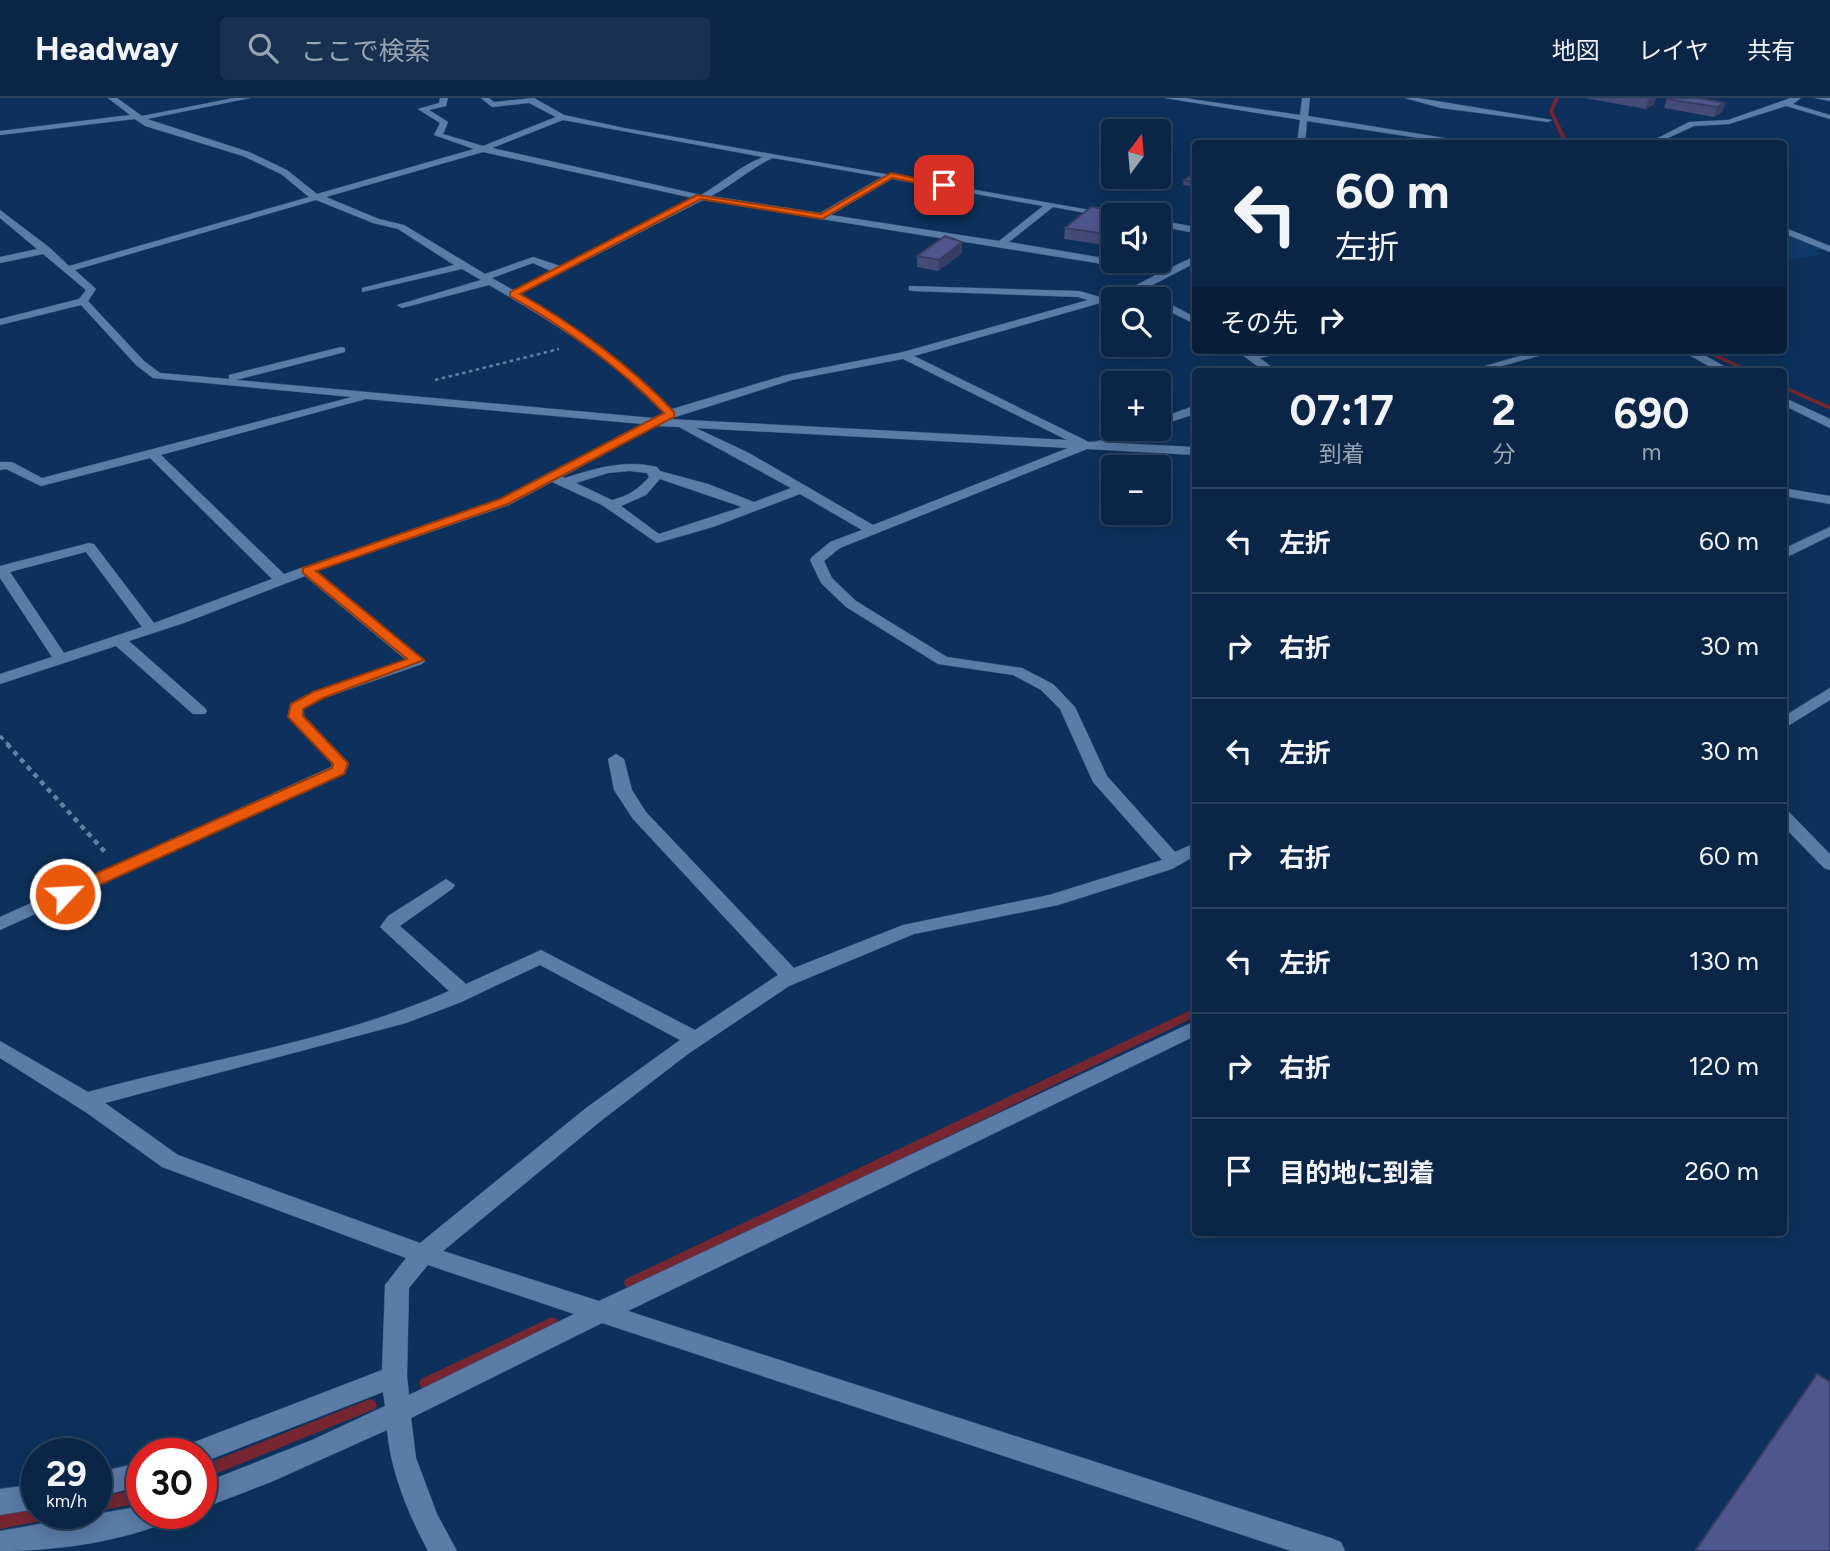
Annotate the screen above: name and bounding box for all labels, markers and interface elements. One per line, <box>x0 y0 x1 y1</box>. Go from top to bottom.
search box <box>220 17 710 80</box>
text: Headway <box>35 29 178 68</box>
icon: search <box>244 29 282 67</box>
text: ここで検索 <box>300 35 430 67</box>
text: 地図 <box>1552 36 1600 65</box>
text: レイヤ <box>1638 36 1709 65</box>
text: 共有 <box>1747 36 1795 65</box>
north arrow <box>1101 119 1171 189</box>
map controls <box>1101 119 1171 525</box>
pin <box>914 155 974 215</box>
text: 60 m <box>1335 161 1450 220</box>
icon: arrive <box>925 166 963 204</box>
icon: left <box>1220 168 1311 259</box>
button: sound <box>1101 203 1171 273</box>
text: 左折 <box>1335 228 1399 266</box>
button: search <box>1101 287 1171 357</box>
icon: right <box>1312 301 1350 339</box>
text: その先 <box>1220 307 1298 339</box>
button: + <box>1101 371 1171 441</box>
text: 07:17 <box>1290 385 1394 436</box>
text: 2 <box>1492 385 1516 436</box>
text: 690 <box>1613 388 1689 439</box>
text: m <box>1642 438 1661 466</box>
text: 到着 <box>1319 440 1365 468</box>
text: 分 <box>1492 440 1515 468</box>
button: − <box>1101 455 1171 525</box>
icon: left <box>1220 522 1258 560</box>
text: 60 m <box>1699 525 1759 557</box>
text: 左折 <box>1279 527 1331 559</box>
icon: right <box>1220 627 1258 665</box>
text: 30 m <box>1700 630 1759 662</box>
text: 右折 <box>1279 632 1331 664</box>
icon: left <box>1220 732 1258 770</box>
text: 30 m <box>1700 735 1759 767</box>
text: 左折 <box>1279 737 1331 769</box>
icon: right <box>1220 837 1258 875</box>
text: 60 m <box>1699 840 1759 872</box>
text: 右折 <box>1279 842 1331 874</box>
position arrow <box>28 857 102 931</box>
icon: left <box>1220 942 1258 980</box>
text: 130 m <box>1689 945 1759 977</box>
text: 左折 <box>1279 947 1331 979</box>
icon: right <box>1220 1047 1258 1085</box>
text: 120 m <box>1689 1050 1759 1082</box>
text: 右折 <box>1279 1052 1331 1084</box>
icon: arrive <box>1220 1152 1258 1190</box>
text: 260 m <box>1685 1155 1759 1187</box>
text: 目的地に到着 <box>1279 1157 1435 1189</box>
speed limit sign: 30 <box>126 1438 217 1529</box>
text: 29 <box>46 1453 87 1495</box>
text: km/h <box>46 1490 87 1512</box>

